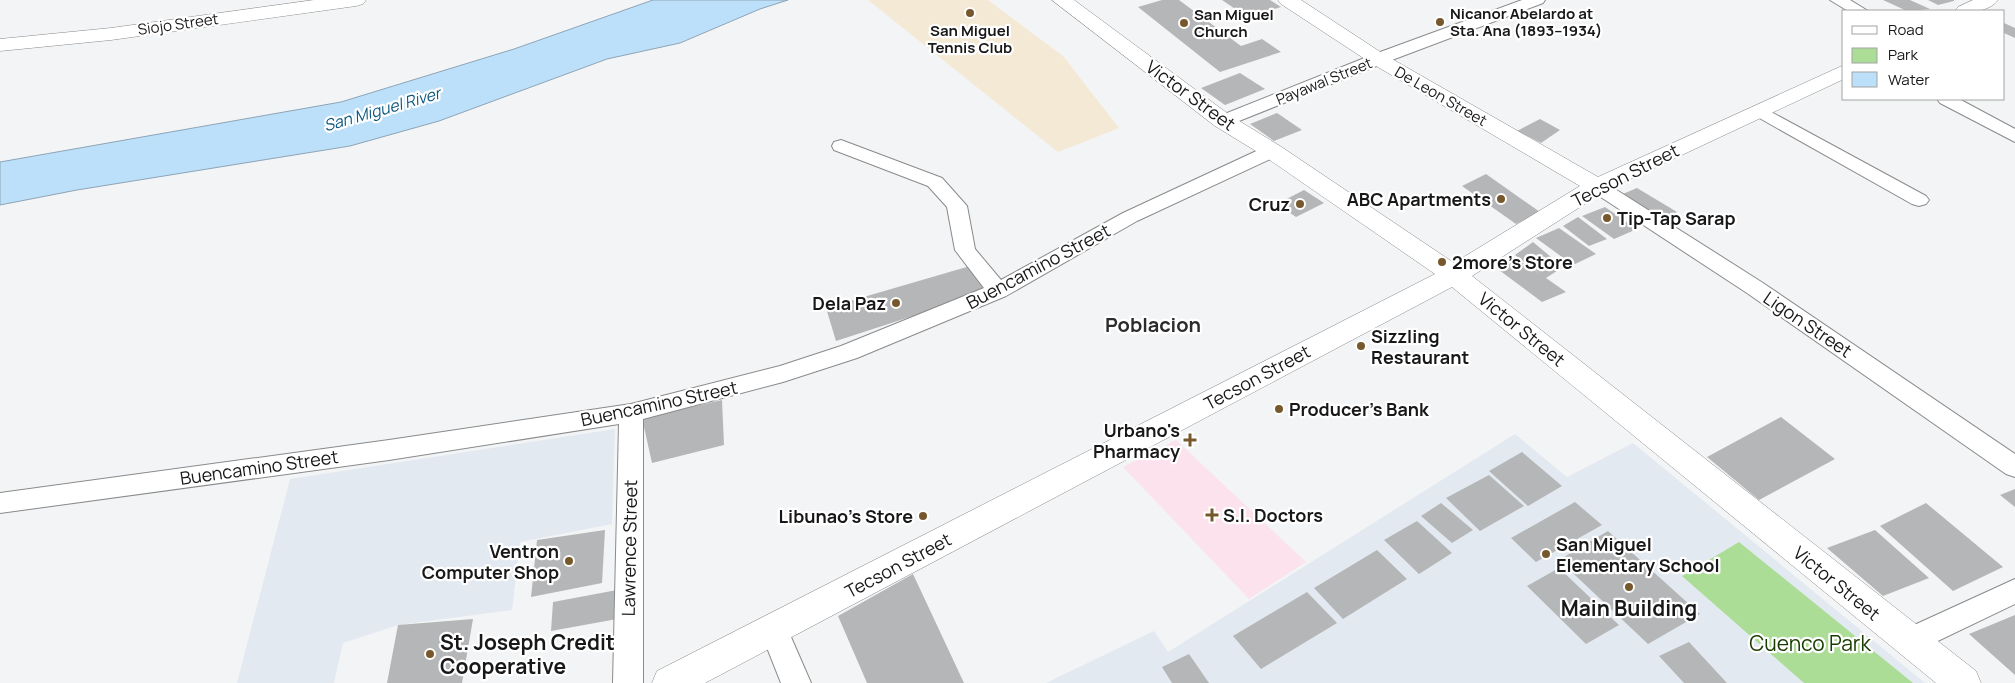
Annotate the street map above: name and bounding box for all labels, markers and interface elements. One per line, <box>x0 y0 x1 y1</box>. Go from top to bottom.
place label: Nicanor Abelardo at Sta. Ana (1893–1934) <box>1450 3 1602 41</box>
place label: San Miguel Church <box>1194 4 1274 42</box>
marker: San Miguel Tennis Club <box>964 7 976 19</box>
street label: Siojo Street <box>136 8 220 40</box>
legend <box>1842 10 2005 100</box>
marker: Nicanor Abelardo at Sta. Ana (1893–1934) <box>1434 16 1446 28</box>
marker: San Miguel Church <box>1178 17 1190 29</box>
text: Road <box>1888 19 1924 40</box>
place label: San Miguel Tennis Club <box>928 20 1012 58</box>
text: Park <box>1888 44 1918 65</box>
street label: Payawal Street <box>1273 52 1375 110</box>
street label: Victor Street <box>1141 54 1241 136</box>
street label: De Leon Street <box>1391 61 1491 131</box>
text: Water <box>1888 69 1930 90</box>
water label: San Miguel River <box>321 81 445 136</box>
street label: Tecson Street <box>1567 138 1683 212</box>
place label: ABC Apartments <box>1347 187 1491 211</box>
place label: Cruz <box>1249 192 1290 216</box>
marker: ABC Apartments <box>1495 193 1507 205</box>
marker: Cruz <box>1294 198 1306 210</box>
place label: Tip-Tap Sarap <box>1617 206 1736 230</box>
marker: Tip-Tap Sarap <box>1601 212 1613 224</box>
street label: Buencamino Street <box>962 218 1114 314</box>
place label: 2more's Store <box>1452 250 1573 274</box>
marker: 2more's Store <box>1436 256 1448 268</box>
street label: Ligon Street <box>1759 286 1857 362</box>
street label: Victor Street <box>1474 287 1570 371</box>
place label: Dela Paz <box>812 291 886 315</box>
marker: Dela Paz <box>890 297 902 309</box>
district label: Poblacion <box>1105 311 1201 338</box>
place label: Sizzling Restaurant <box>1371 324 1469 369</box>
street label: Tecson Street <box>1200 339 1314 415</box>
marker: Sizzling Restaurant <box>1355 340 1367 352</box>
street label: Buencamino Street <box>578 375 740 431</box>
place label: Producer's Bank <box>1289 397 1430 421</box>
marker: Producer's Bank <box>1273 403 1285 415</box>
place label: Urbano's Pharmacy <box>1093 418 1180 463</box>
marker: Urbano's Pharmacy <box>1184 434 1196 446</box>
street label: Buencamino Street <box>178 444 340 490</box>
street label: Lawrence Street <box>616 480 642 616</box>
place label: S.I. Doctors <box>1223 503 1323 527</box>
place label: Libunao's Store <box>778 504 913 528</box>
marker: S.I. Doctors <box>1205 508 1219 522</box>
marker: Libunao's Store <box>917 510 929 522</box>
street label: Tecson Street <box>841 527 955 603</box>
place label: San Miguel Elementary School <box>1556 532 1719 577</box>
place label: Ventron Computer Shop <box>422 539 559 584</box>
street label: Victor Street <box>1789 541 1885 625</box>
marker: San Miguel Elementary School <box>1540 548 1552 560</box>
marker: Ventron Computer Shop <box>563 555 575 567</box>
marker: Main Building <box>1623 581 1635 593</box>
place label: Main Building <box>1561 594 1697 622</box>
place label: St. Joseph Credit Cooperative <box>440 628 615 680</box>
park label: Cuenco Park <box>1749 629 1871 657</box>
marker: St. Joseph Credit Cooperative <box>424 648 436 660</box>

